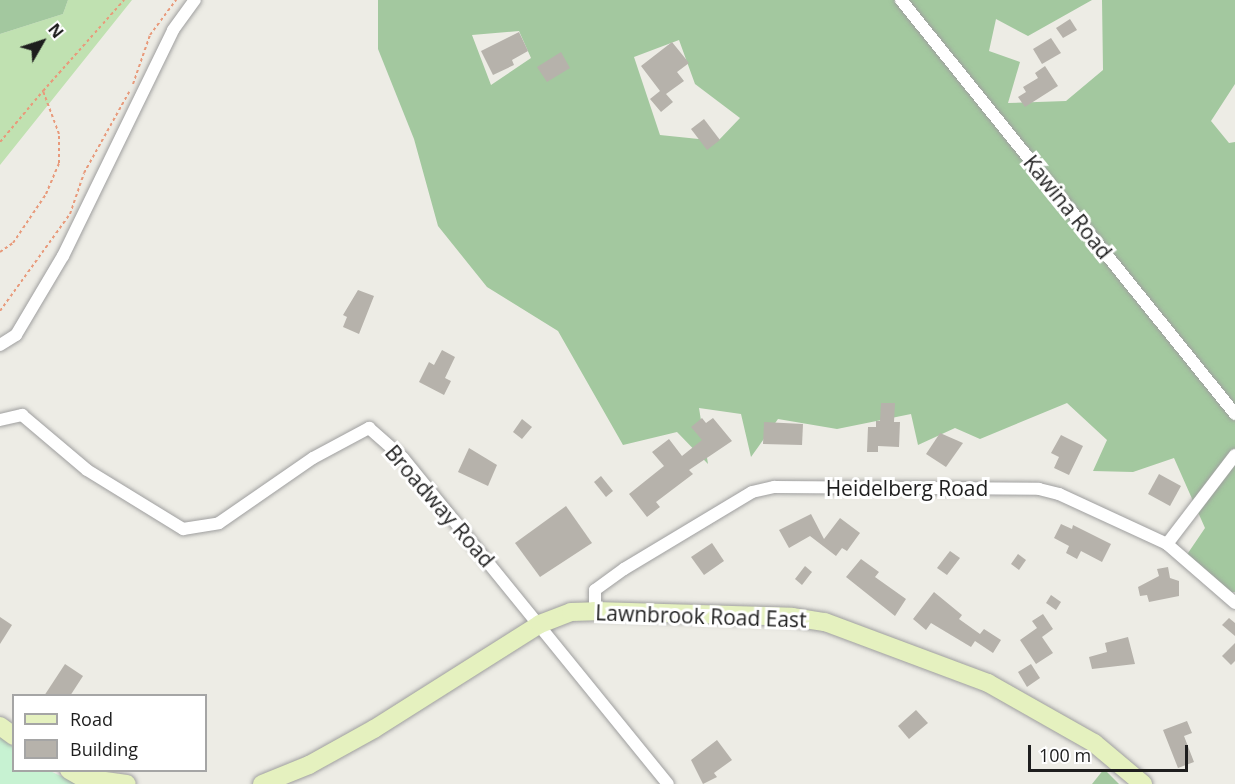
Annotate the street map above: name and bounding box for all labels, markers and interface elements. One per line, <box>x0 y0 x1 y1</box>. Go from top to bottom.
north arrow <box>12 12 72 72</box>
text: N <box>43 19 69 43</box>
street label: Kawina Road <box>1018 150 1118 264</box>
street label: Broadway Road <box>380 440 500 572</box>
street label: Heidelberg Road <box>826 475 988 501</box>
street label: Lawnbrook Road East <box>595 600 807 632</box>
legend <box>12 694 207 772</box>
text: Road <box>70 707 113 731</box>
scale bar <box>1031 733 1192 771</box>
text: Building <box>70 737 138 761</box>
text: 100 m <box>1039 743 1091 767</box>

